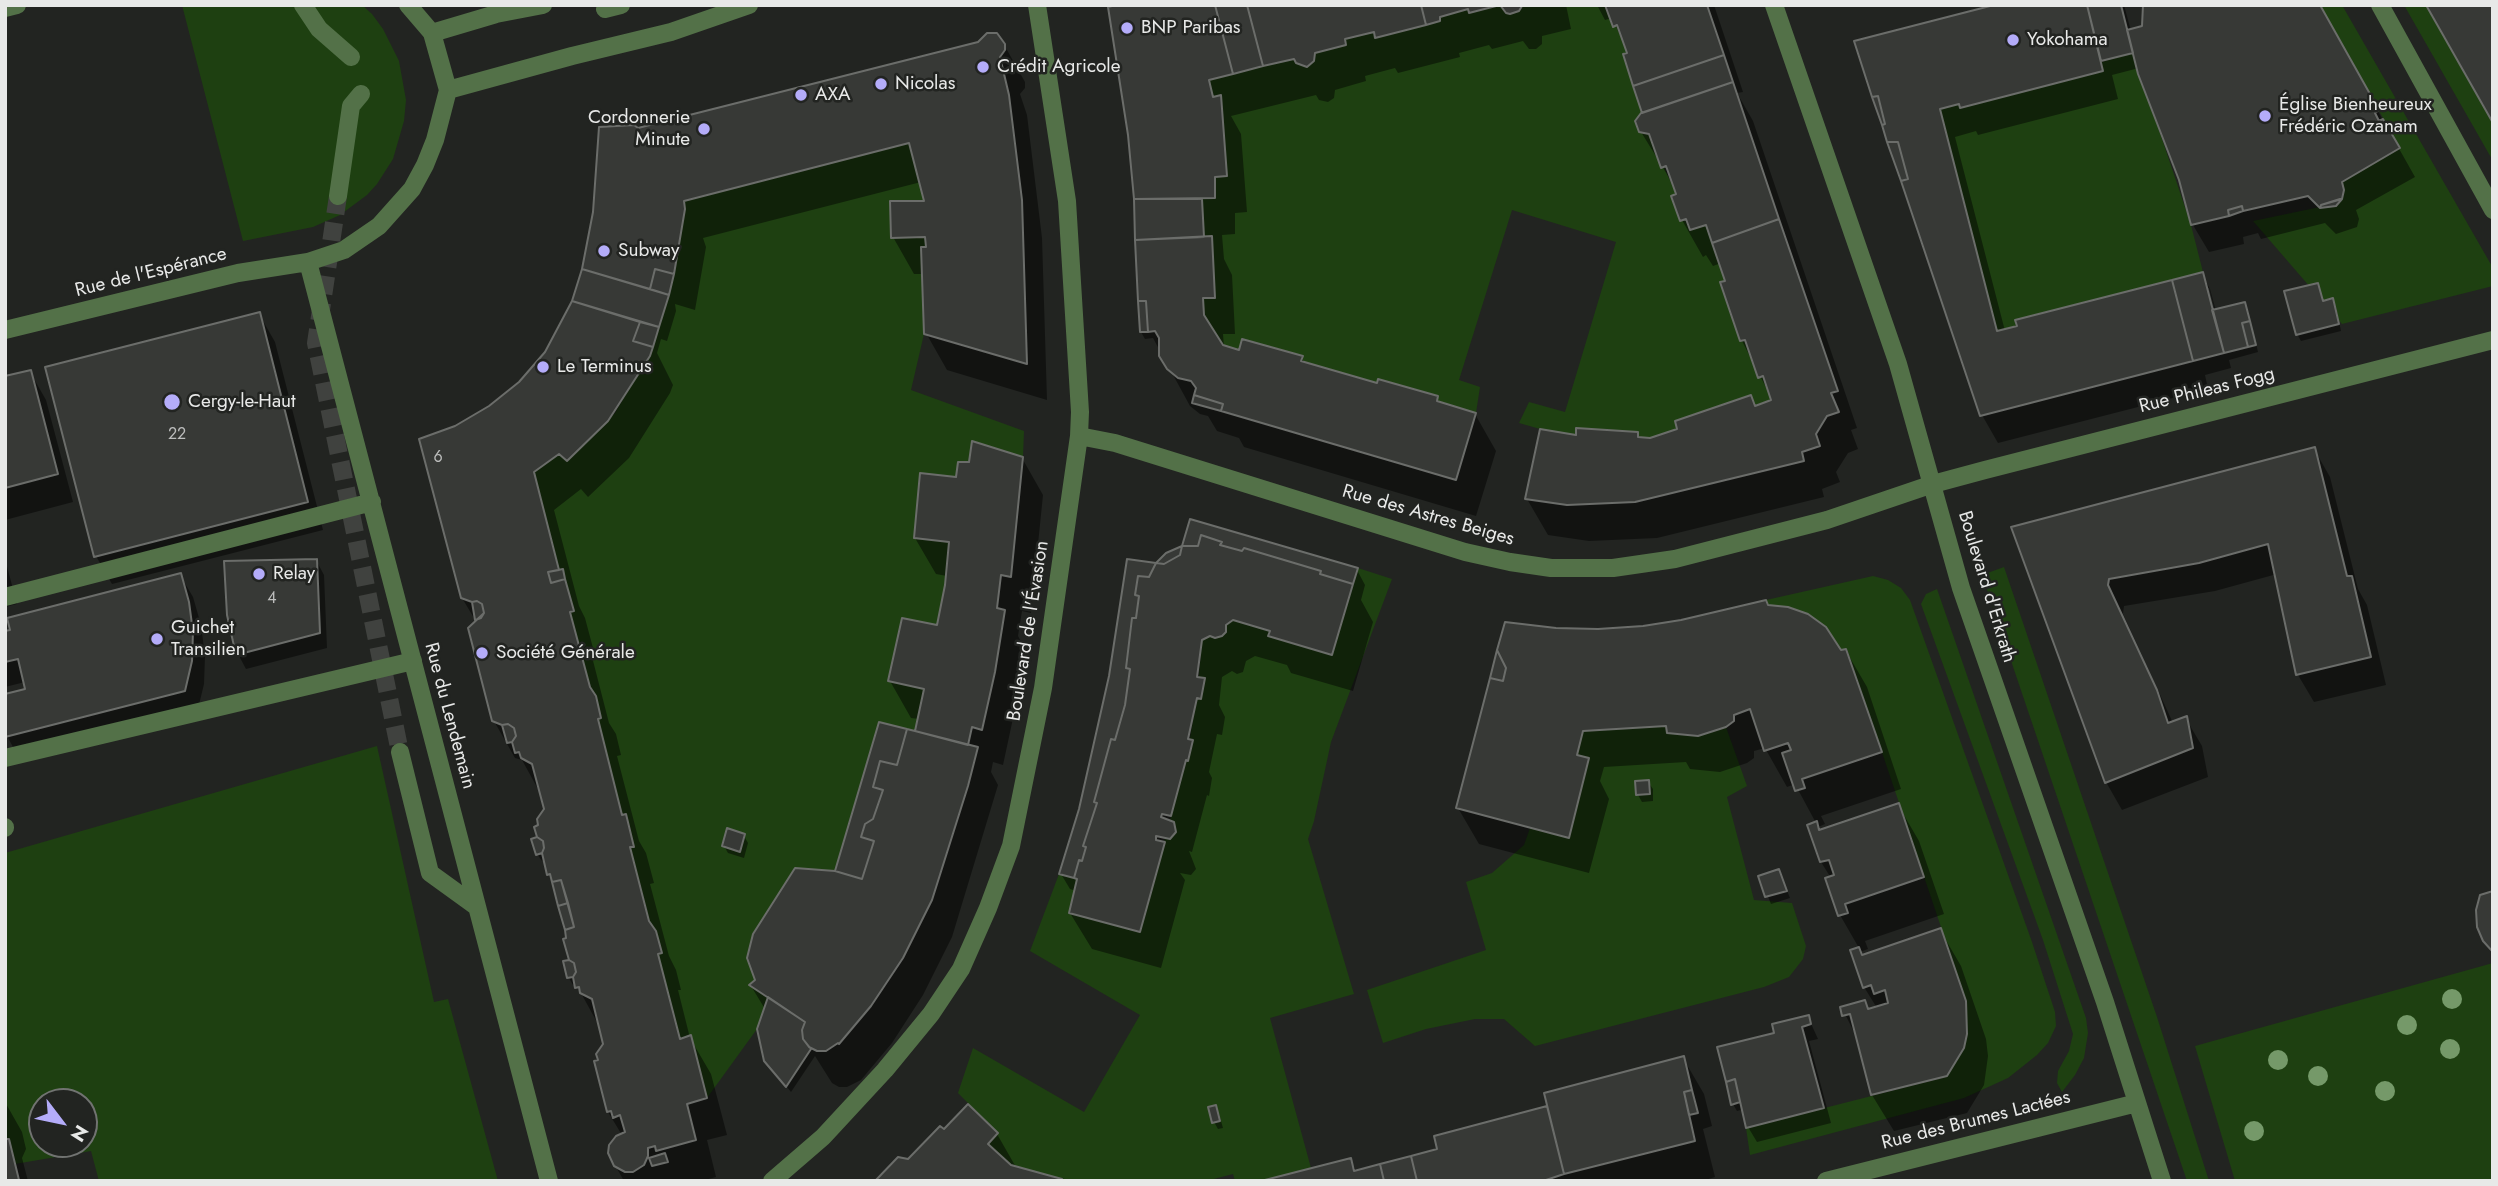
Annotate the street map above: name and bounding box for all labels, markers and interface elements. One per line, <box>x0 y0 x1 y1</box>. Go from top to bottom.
place label: BNP Paribas <box>1141 17 1241 39</box>
marker: BNP Paribas <box>1119 20 1135 36</box>
place label: Yokohama <box>2027 29 2108 51</box>
marker: Yokohama <box>2005 32 2021 48</box>
place label: Crédit Agricole <box>997 56 1120 78</box>
marker: Crédit Agricole <box>975 59 991 75</box>
place label: Nicolas <box>895 73 955 95</box>
marker: Nicolas <box>873 76 889 92</box>
place label: AXA <box>815 84 851 106</box>
marker: AXA <box>793 87 809 103</box>
place label: Église Bienheureux Frédéric Ozanam <box>2279 94 2432 138</box>
place label: Cordonnerie Minute <box>588 107 690 151</box>
marker: Église Bienheureux Frédéric Ozanam <box>2257 108 2273 124</box>
marker: Cordonnerie Minute <box>696 121 712 137</box>
place label: Subway <box>618 240 679 262</box>
street label: Rue de l'Espérance <box>73 243 229 303</box>
marker: Subway <box>596 243 612 259</box>
place label: Le Terminus <box>557 356 652 378</box>
marker: Le Terminus <box>535 359 551 375</box>
street label: Rue Phileas Fogg <box>2137 363 2277 419</box>
place label: Cergy-le-Haut <box>188 391 296 413</box>
marker: Cergy-le-Haut <box>162 392 182 412</box>
house number: 22 <box>168 425 186 445</box>
house number: 6 <box>433 448 443 468</box>
street label: Rue des Astres Beiges <box>1339 481 1517 551</box>
street label: Boulevard d'Erkrath <box>1952 509 2020 665</box>
street label: Boulevard de l'Évasion <box>1003 539 1055 723</box>
place label: Relay <box>273 563 315 585</box>
marker: Relay <box>251 566 267 582</box>
house number: 4 <box>267 589 277 609</box>
place label: Guichet Transilien <box>171 617 246 661</box>
marker: Guichet Transilien <box>149 631 165 647</box>
street label: Rue du Lendemain <box>419 640 479 792</box>
place label: Société Générale <box>496 642 635 664</box>
marker: Société Générale <box>474 645 490 661</box>
street label: Rue des Brumes Lactées <box>1879 1087 2073 1155</box>
north arrow <box>28 1088 98 1158</box>
text: N <box>64 1120 95 1147</box>

